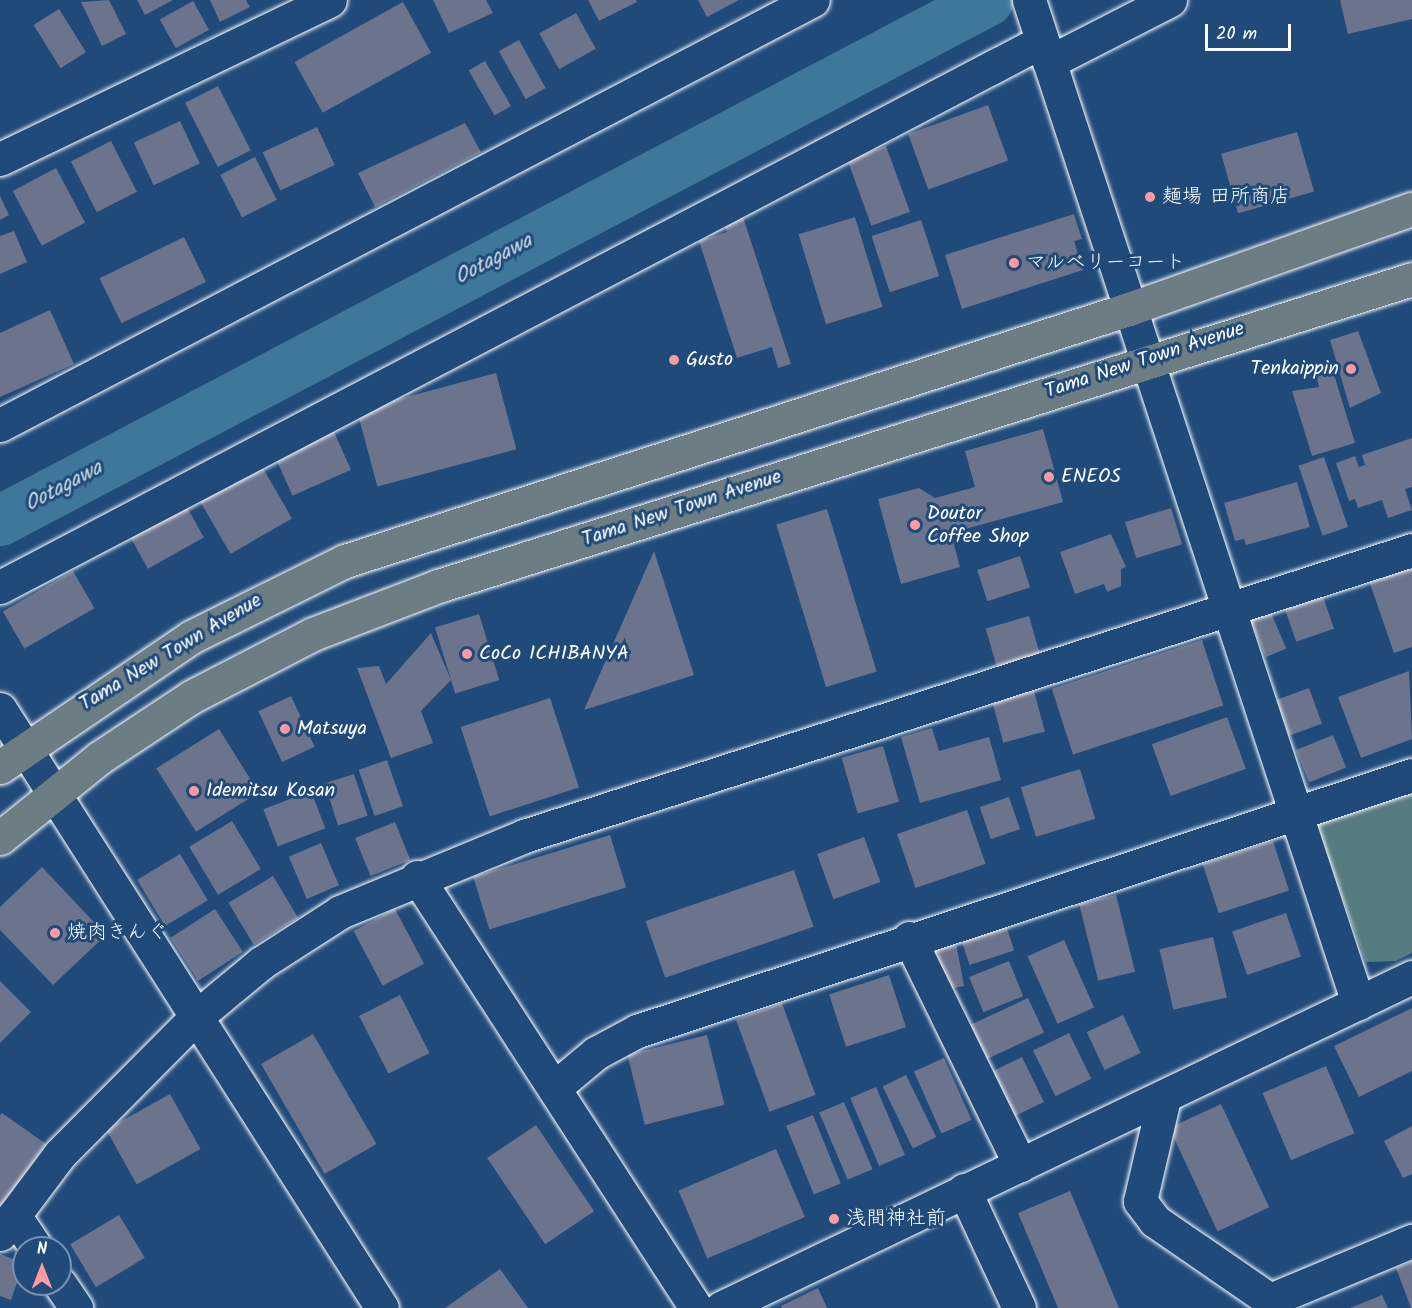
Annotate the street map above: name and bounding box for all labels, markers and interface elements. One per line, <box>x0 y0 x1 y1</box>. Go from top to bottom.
scale bar <box>1208 12 1294 50</box>
text: 20 m <box>1216 20 1257 49</box>
place label: 麺場 田所商店 <box>1162 185 1290 209</box>
marker: 麺場 田所商店 <box>1143 190 1157 204</box>
water label: Ootagawa <box>451 229 537 291</box>
place label: マルベリーコート <box>1026 251 1186 275</box>
marker: マルベリーコート <box>1007 256 1021 270</box>
street label: Tama New Town Avenue <box>1042 317 1248 405</box>
place label: Gusto <box>686 348 733 372</box>
marker: Gusto <box>667 353 681 367</box>
place label: Tenkaippin <box>1251 357 1339 381</box>
marker: Tenkaippin <box>1344 362 1358 376</box>
water label: Ootagawa <box>21 456 107 518</box>
street label: Tama New Town Avenue <box>579 465 785 553</box>
place label: ENEOS <box>1061 465 1121 489</box>
marker: ENEOS <box>1042 470 1056 484</box>
place label: Doutor Coffee Shop <box>927 502 1029 549</box>
marker: Doutor Coffee Shop <box>908 518 922 532</box>
street label: Tama New Town Avenue <box>76 589 266 717</box>
place label: CoCo ICHIBANYA <box>479 642 629 666</box>
marker: CoCo ICHIBANYA <box>460 647 474 661</box>
place label: Matsuya <box>297 717 367 741</box>
marker: Matsuya <box>278 722 292 736</box>
place label: Idemitsu Kosan <box>206 779 335 803</box>
marker: Idemitsu Kosan <box>187 784 201 798</box>
place label: 焼肉きんぐ <box>67 921 167 945</box>
marker: 焼肉きんぐ <box>48 926 62 940</box>
place label: 浅間神社前 <box>846 1207 946 1231</box>
marker: 浅間神社前 <box>827 1212 841 1226</box>
north arrow <box>12 1236 72 1296</box>
text: N <box>37 1237 47 1262</box>

